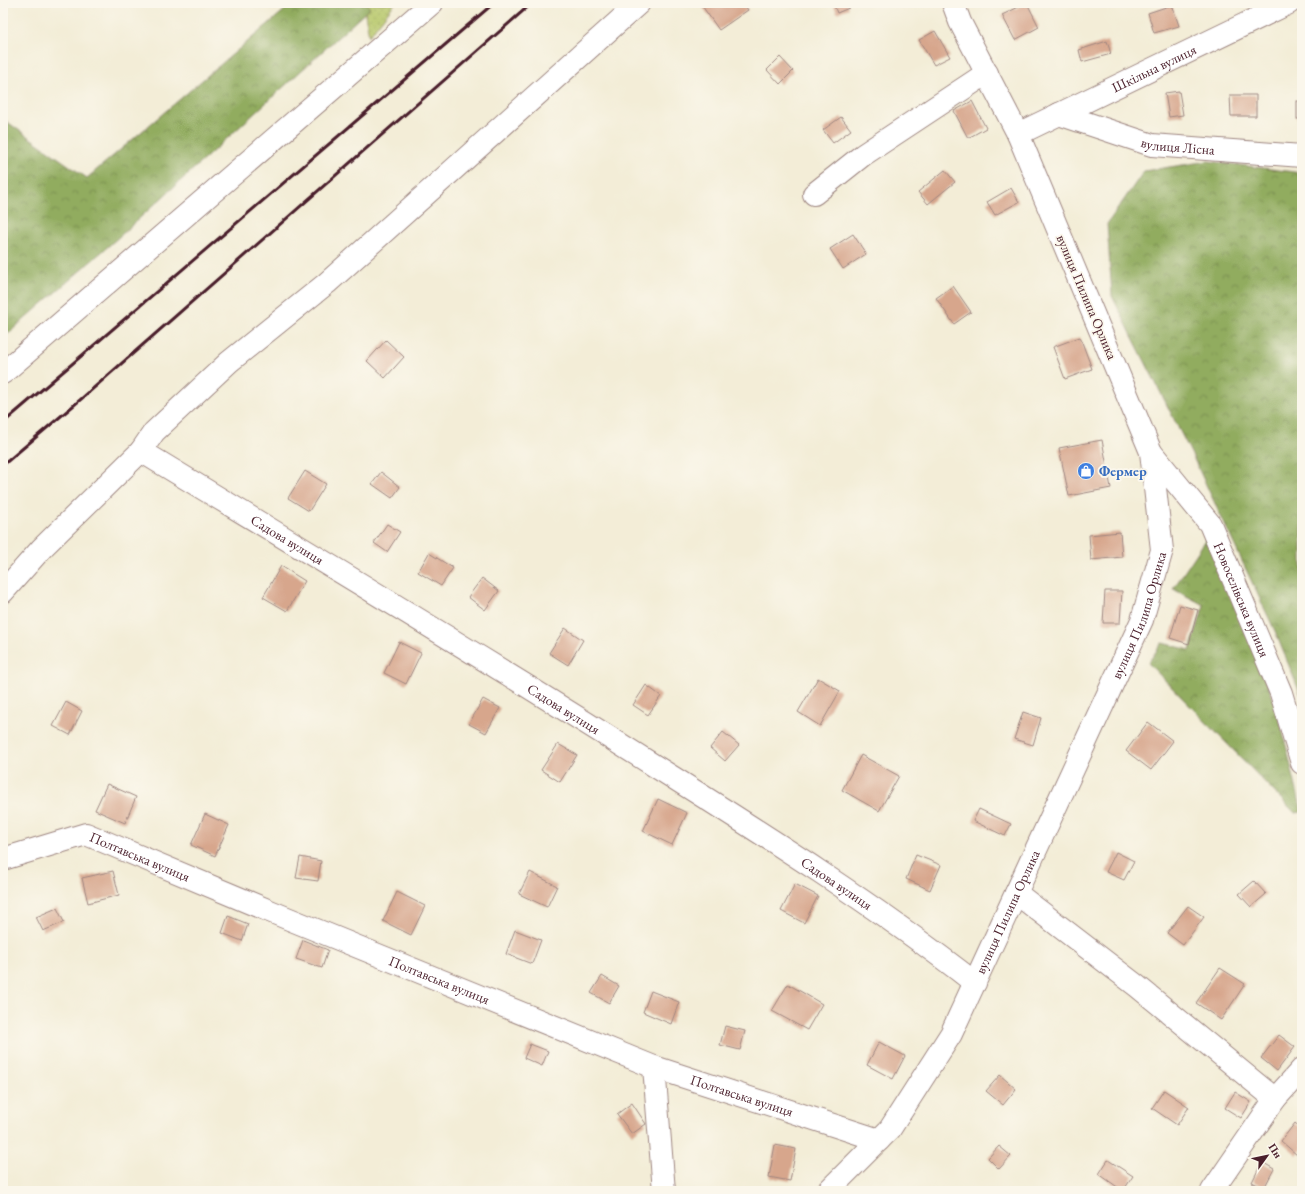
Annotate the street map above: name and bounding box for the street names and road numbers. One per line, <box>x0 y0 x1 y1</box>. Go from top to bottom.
street label: Шкільна вулиця <box>1109 40 1199 96</box>
street label: вулиця Лісна <box>1139 133 1216 159</box>
street label: вулиця Пилипа Орлика <box>1052 232 1122 363</box>
street label: Садова вулиця <box>247 511 327 569</box>
street label: Новоселівська вулиця <box>1210 539 1274 660</box>
street label: вулиця Пилипа Орлика <box>1107 549 1170 682</box>
street label: Садова вулиця <box>524 679 603 738</box>
street label: Полтавська вулиця <box>87 828 193 886</box>
street label: вулиця Пилипа Орлика <box>971 847 1044 977</box>
street label: Садова вулиця <box>797 853 876 914</box>
street label: Полтавська вулиця <box>386 951 492 1008</box>
street label: Полтавська вулиця <box>688 1070 796 1121</box>

